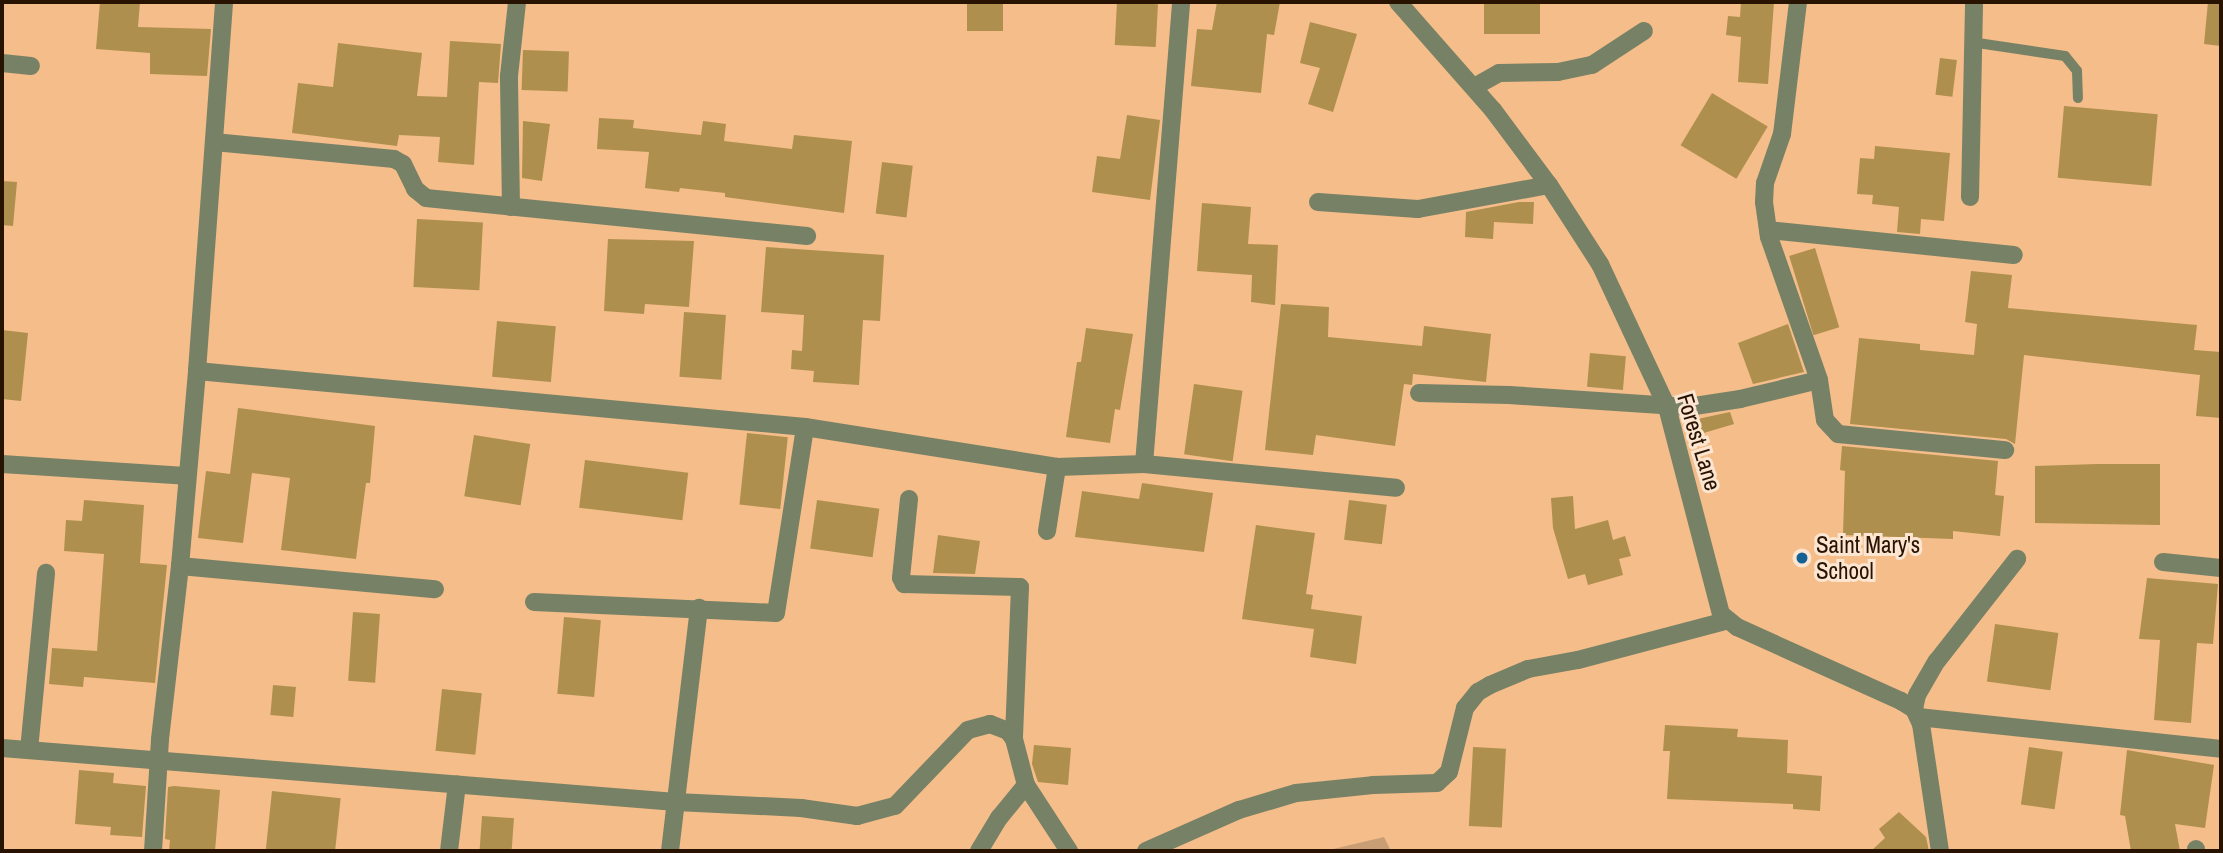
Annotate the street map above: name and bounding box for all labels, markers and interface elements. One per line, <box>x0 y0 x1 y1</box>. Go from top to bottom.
street label: Forest Lane <box>1671 390 1727 494</box>
place label: Saint Mary's School <box>1816 531 1920 585</box>
marker: Saint Mary's School <box>1794 550 1810 566</box>

